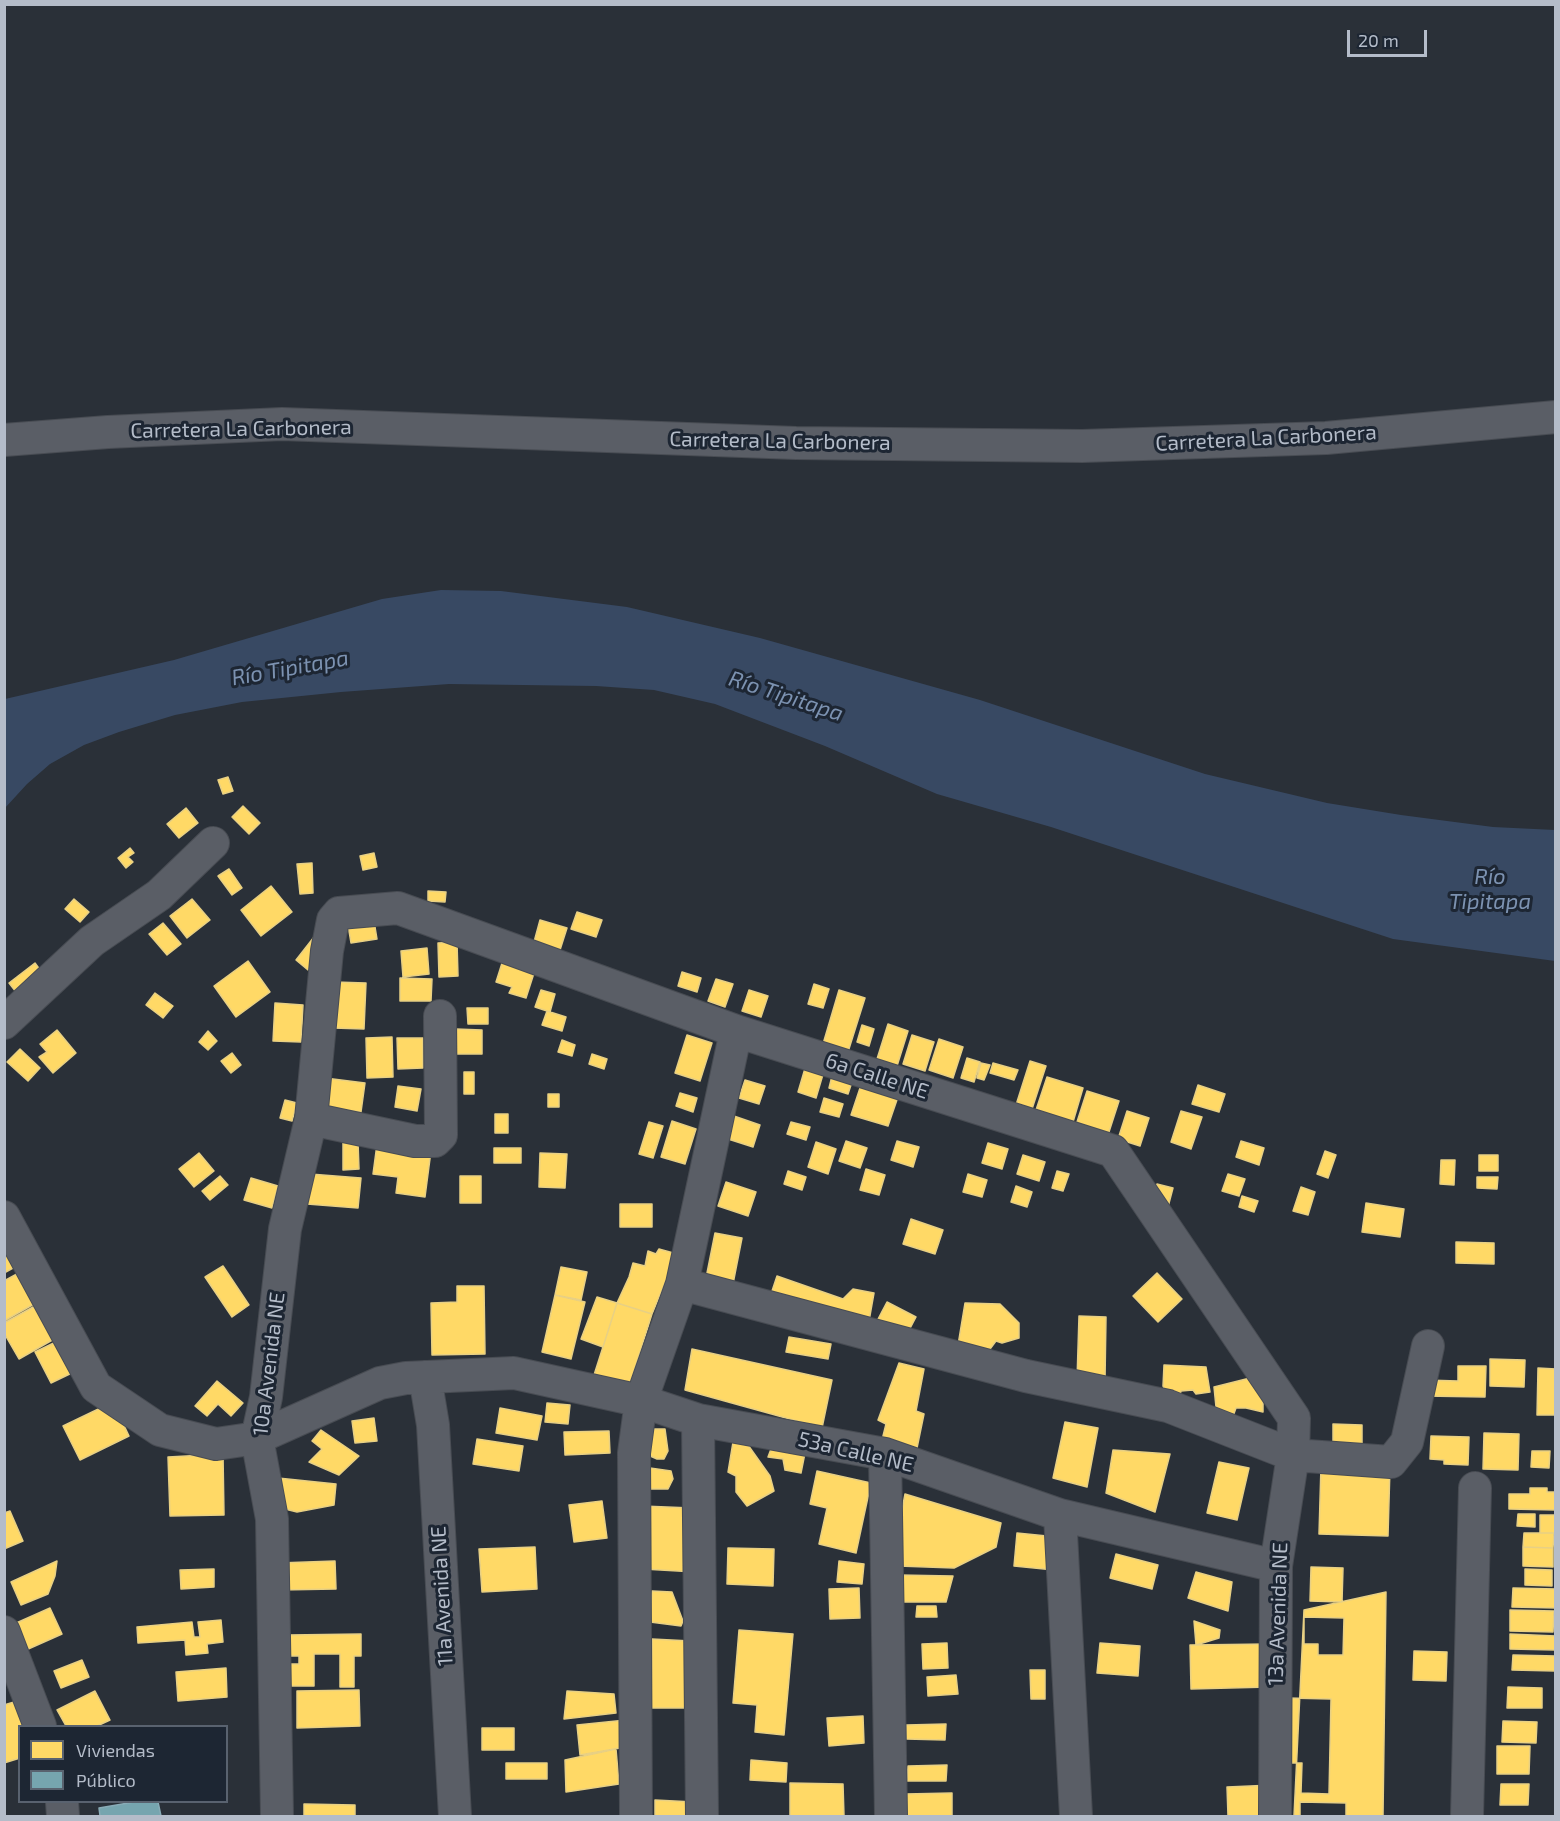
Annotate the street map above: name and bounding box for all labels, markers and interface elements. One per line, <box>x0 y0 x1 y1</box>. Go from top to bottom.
scale bar <box>1350 18 1430 56</box>
text: 20 m <box>1358 29 1399 51</box>
street label: Carretera La Carbonera <box>130 414 352 444</box>
street label: Carretera La Carbonera <box>1155 420 1377 456</box>
street label: Carretera La Carbonera <box>669 426 891 456</box>
water label: Río Tipitapa <box>229 645 351 691</box>
water label: Río Tipitapa <box>726 665 846 727</box>
water label: Río Tipitapa <box>1449 864 1531 915</box>
street label: 6a Calle NE <box>822 1048 932 1104</box>
street label: 10a Avenida NE <box>248 1291 290 1437</box>
street label: 53a Calle NE <box>796 1426 916 1478</box>
street label: 11a Avenida NE <box>426 1525 458 1667</box>
street label: 13a Avenida NE <box>1263 1542 1293 1686</box>
legend <box>18 1725 228 1803</box>
text: Viviendas <box>76 1739 155 1761</box>
text: Público <box>76 1769 136 1791</box>

